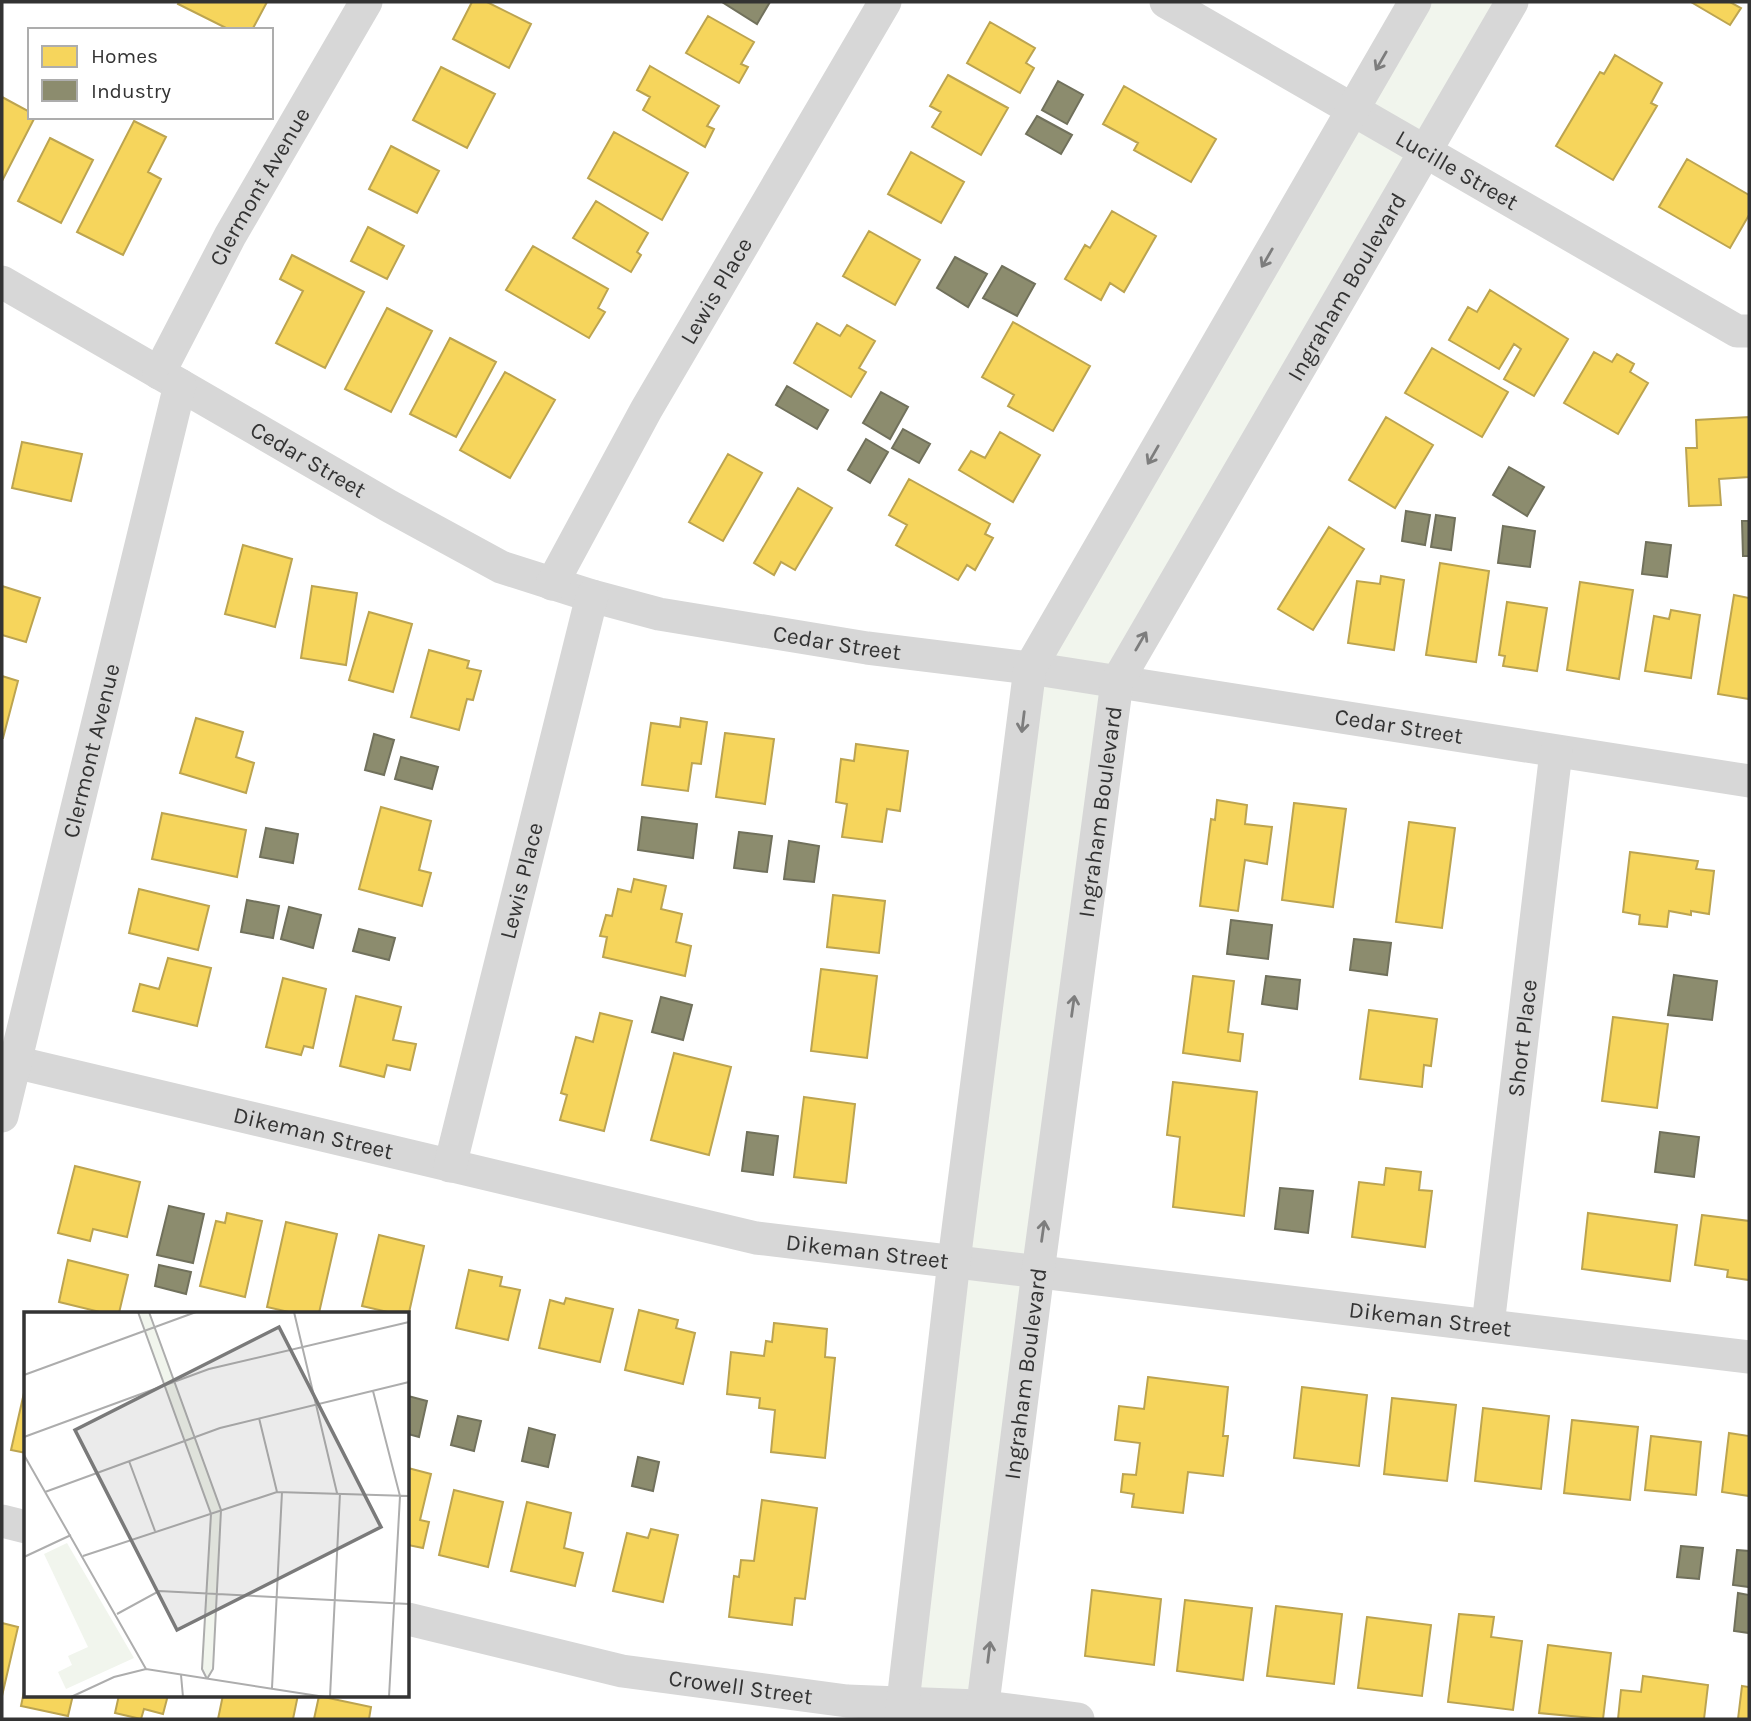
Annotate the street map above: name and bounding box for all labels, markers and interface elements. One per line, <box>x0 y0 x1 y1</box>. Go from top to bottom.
legend <box>28 28 273 119</box>
text: Homes <box>91 44 158 68</box>
one-way arrow <box>1373 50 1387 70</box>
text: Industry <box>91 79 171 103</box>
street label: Clermont Avenue <box>203 102 316 270</box>
street label: Lucille Street <box>1391 124 1523 216</box>
street label: Ingraham Boulevard <box>1281 188 1412 386</box>
street label: Lewis Place <box>674 232 758 349</box>
one-way arrow <box>1260 247 1274 267</box>
street label: Cedar Street <box>246 415 371 504</box>
one-way arrow <box>1146 444 1160 464</box>
street label: Cedar Street <box>771 619 903 666</box>
one-way arrow <box>1134 631 1148 651</box>
street label: Clermont Avenue <box>57 661 125 841</box>
street label: Cedar Street <box>1333 703 1465 749</box>
street label: Ingraham Boulevard <box>1072 704 1127 919</box>
one-way arrow <box>1017 710 1030 733</box>
street label: Lewis Place <box>494 820 549 942</box>
street label: Short Place <box>1502 978 1542 1098</box>
one-way arrow <box>1067 995 1080 1018</box>
street label: Dikeman Street <box>231 1101 396 1165</box>
one-way arrow <box>1037 1221 1050 1243</box>
street label: Dikeman Street <box>784 1228 950 1275</box>
street label: Ingraham Boulevard <box>998 1266 1052 1481</box>
street label: Dikeman Street <box>1347 1296 1513 1342</box>
inset map <box>24 1312 410 1696</box>
one-way arrow <box>983 1641 996 1663</box>
street label: Crowell Street <box>667 1664 815 1710</box>

